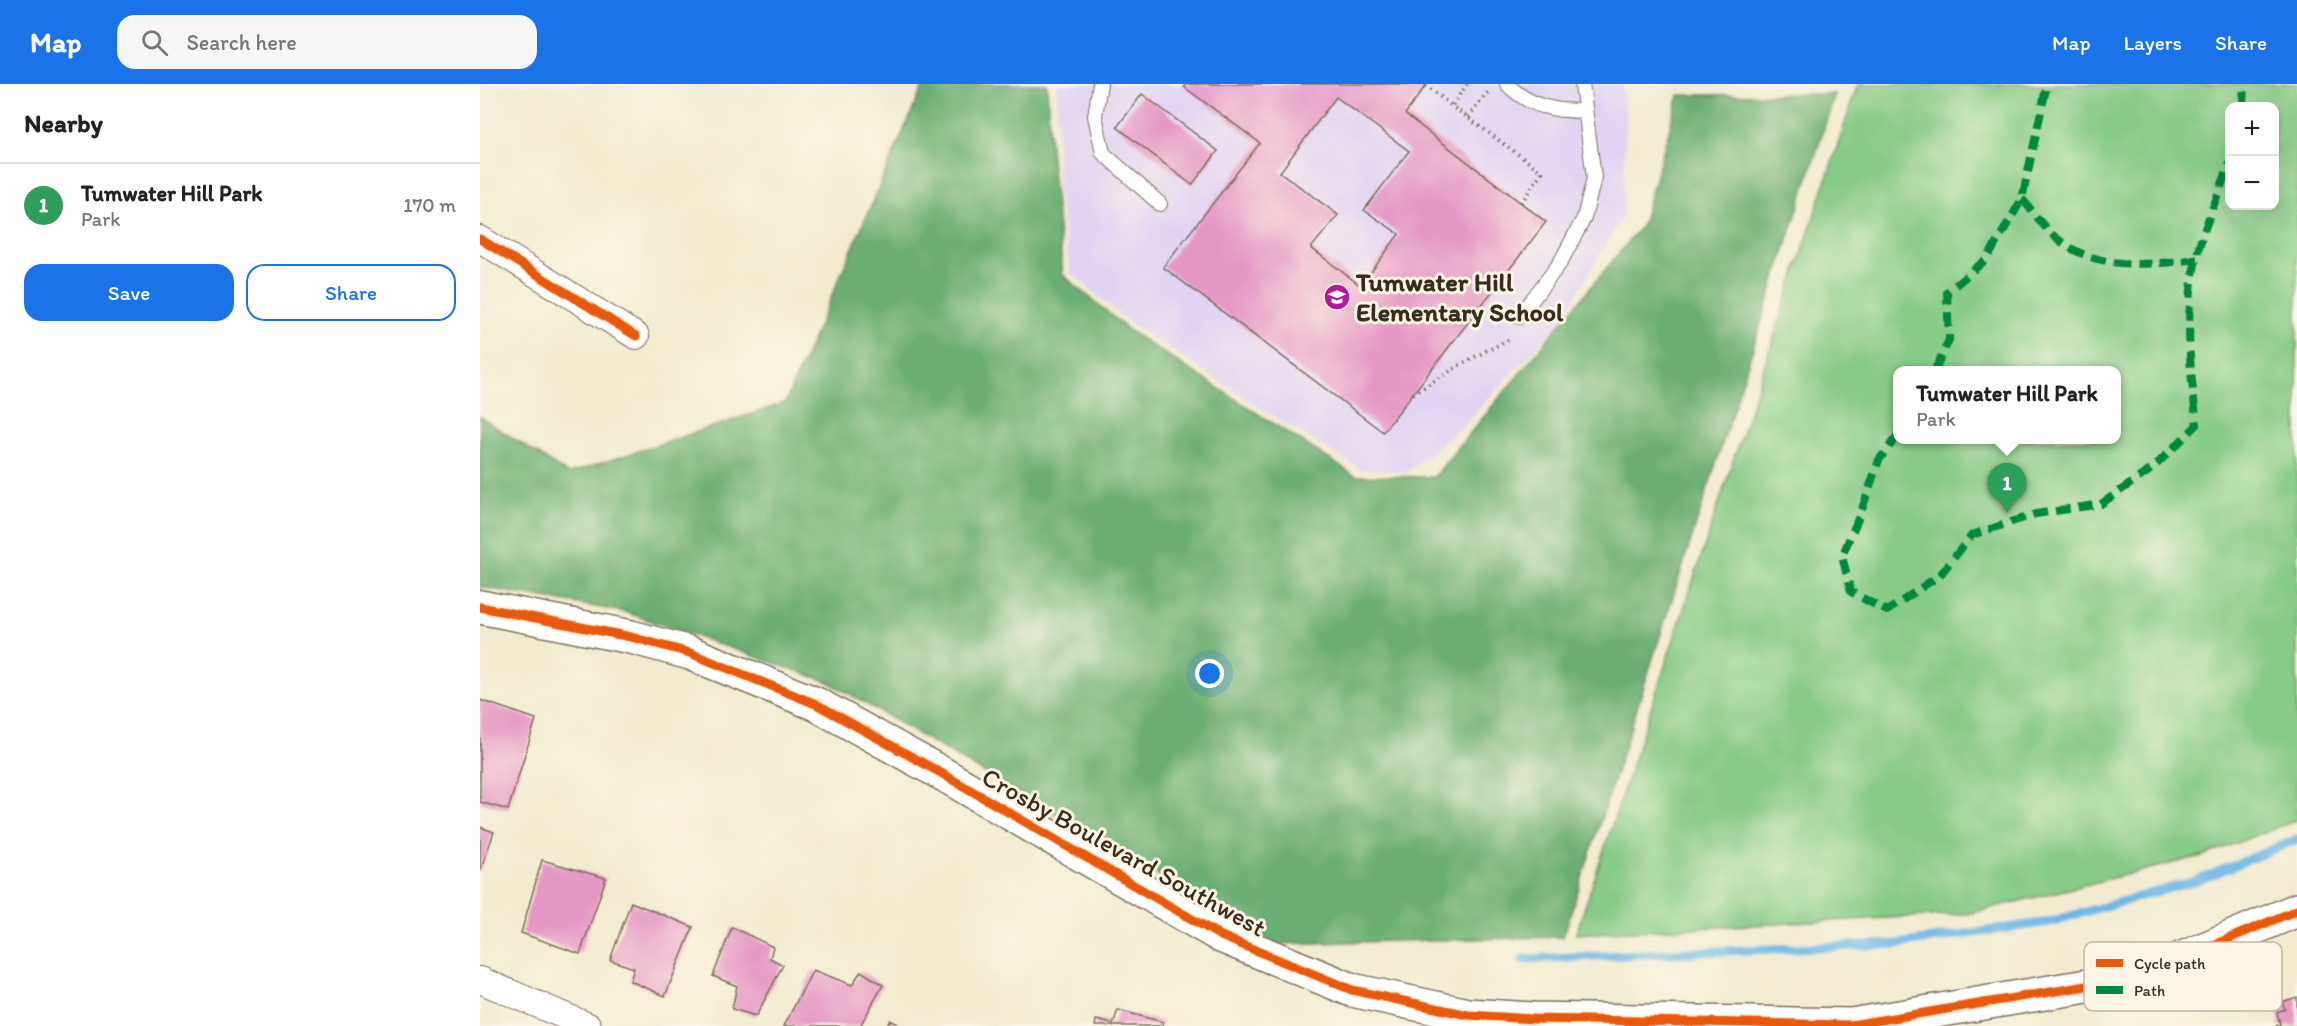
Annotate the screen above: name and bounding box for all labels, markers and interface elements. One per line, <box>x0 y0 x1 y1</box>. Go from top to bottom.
search box <box>117 15 537 69</box>
text: Map <box>30 25 81 59</box>
icon: search <box>138 26 171 59</box>
text: Search here <box>186 29 297 56</box>
text: Map <box>2052 30 2091 55</box>
text: Layers <box>2124 30 2182 55</box>
text: Share <box>2215 30 2267 55</box>
map controls <box>2225 102 2279 210</box>
button: + <box>2225 102 2279 156</box>
text: Nearby <box>24 107 103 139</box>
button: − <box>2225 156 2279 210</box>
text: Tumwater Hill Park <box>81 180 262 207</box>
text: 1 <box>39 193 48 217</box>
text: 170 m <box>403 193 456 217</box>
text: Park <box>81 207 120 231</box>
button: Save <box>24 264 234 321</box>
button: Share <box>246 264 456 321</box>
place label: Tumwater Hill Elementary School <box>1355 266 1564 328</box>
school or university icon: Tumwater Hill Elementary School <box>1322 282 1352 312</box>
popup <box>1893 366 2121 444</box>
text: Tumwater Hill Park <box>1916 380 2098 407</box>
text: Park <box>1916 407 1956 431</box>
pin: 1 <box>1988 464 2026 513</box>
your location <box>1195 659 1224 688</box>
street label: Crosby Boulevard Southwest <box>976 760 1272 944</box>
legend <box>2084 942 2282 1011</box>
text: Cycle path <box>2134 954 2206 973</box>
text: Path <box>2134 981 2165 1000</box>

